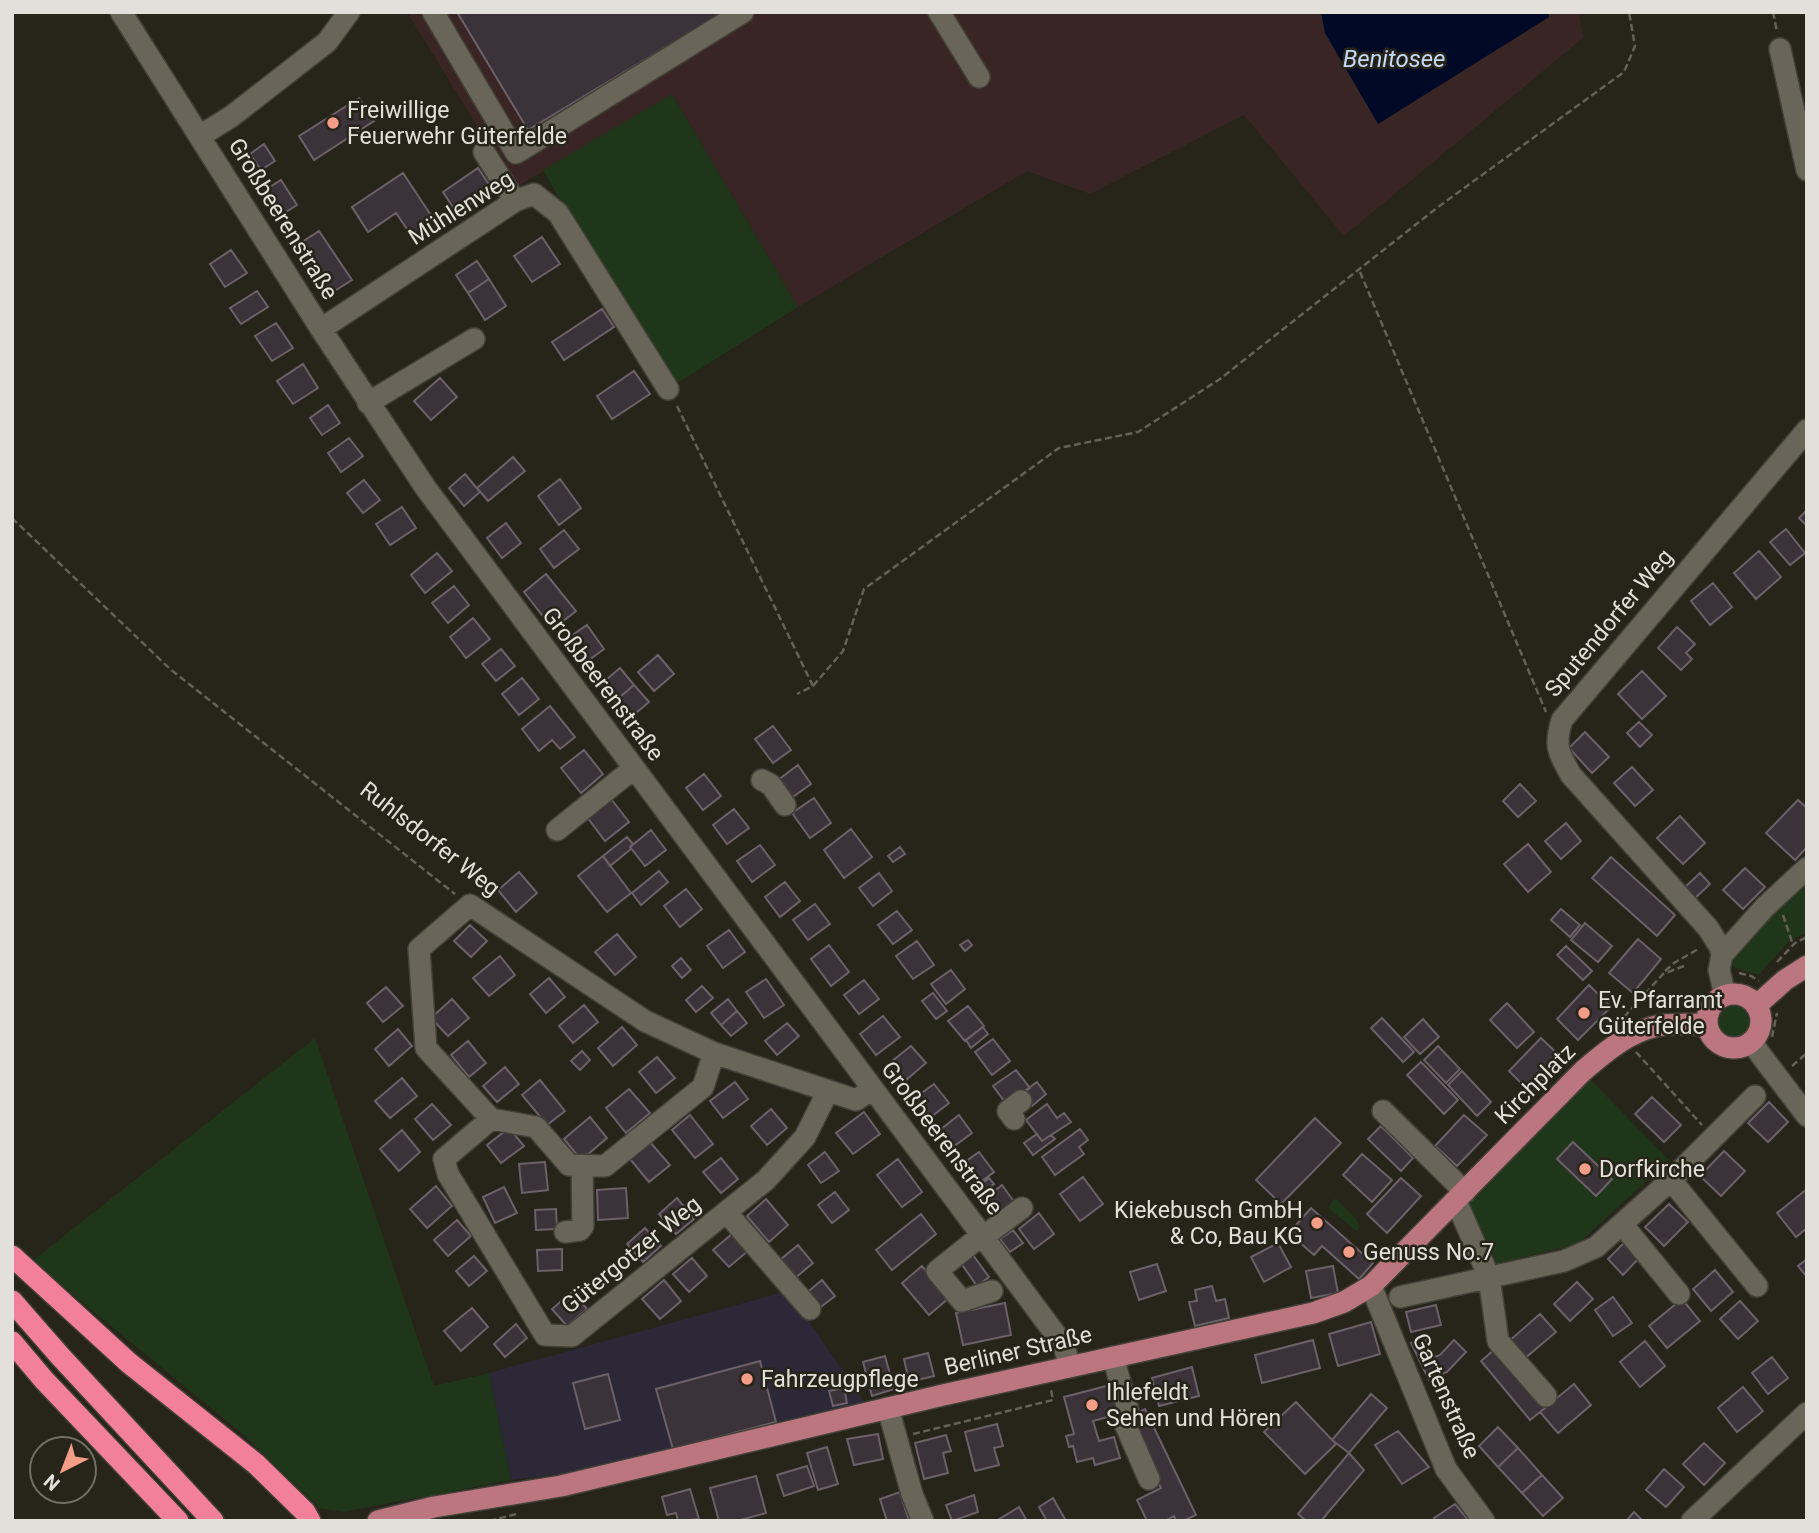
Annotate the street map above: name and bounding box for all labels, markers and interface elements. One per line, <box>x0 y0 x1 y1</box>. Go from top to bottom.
water label: Benitosee <box>1343 45 1445 73</box>
place label: Freiwillige Feuerwehr Güterfelde <box>347 97 567 150</box>
marker: Freiwillige Feuerwehr Güterfelde <box>325 115 341 131</box>
street label: Großbeerenstraße <box>223 133 343 305</box>
street label: Mühlenweg <box>404 165 518 251</box>
street label: Sputendorfer Weg <box>1539 544 1679 702</box>
street label: Großbeerenstraße <box>537 602 669 766</box>
street label: Ruhlsdorfer Weg <box>355 776 505 902</box>
place label: Ev. Pfarramt Güterfelde <box>1598 987 1723 1040</box>
marker: Ev. Pfarramt Güterfelde <box>1576 1005 1592 1021</box>
street label: Kirchplatz <box>1489 1038 1581 1130</box>
street label: Großbeerenstraße <box>876 1056 1008 1220</box>
place label: Dorfkirche <box>1599 1156 1705 1183</box>
marker: Dorfkirche <box>1577 1161 1593 1177</box>
street label: Gütergotzer Weg <box>556 1191 706 1319</box>
place label: Kiekebusch GmbH & Co, Bau KG <box>1114 1197 1303 1250</box>
marker: Kiekebusch GmbH & Co, Bau KG <box>1309 1215 1325 1231</box>
place label: Genuss No.7 <box>1363 1239 1494 1266</box>
marker: Genuss No.7 <box>1341 1244 1357 1260</box>
street label: Berliner Straße <box>941 1321 1095 1381</box>
street label: Gartenstraße <box>1406 1329 1486 1463</box>
place label: Fahrzeugpflege <box>761 1366 919 1393</box>
marker: Fahrzeugpflege <box>739 1371 755 1387</box>
place label: Ihlefeldt Sehen und Hören <box>1106 1379 1281 1432</box>
marker: Ihlefeldt Sehen und Hören <box>1084 1397 1100 1413</box>
north arrow <box>28 1435 98 1505</box>
text: N <box>39 1469 65 1495</box>

